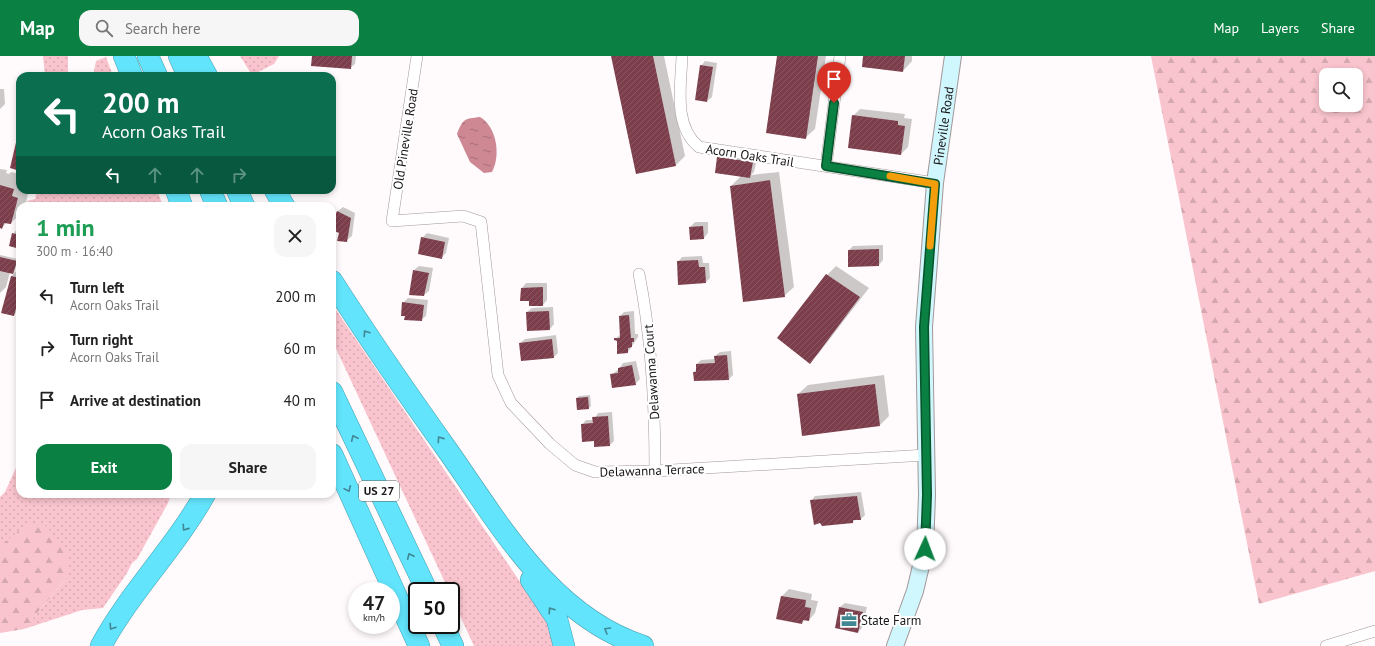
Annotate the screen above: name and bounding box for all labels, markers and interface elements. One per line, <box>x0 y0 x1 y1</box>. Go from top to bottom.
search box <box>79 10 359 46</box>
text: Map <box>20 16 55 40</box>
icon: search <box>93 17 115 39</box>
text: Search here <box>125 19 201 38</box>
text: Map <box>1213 19 1239 37</box>
text: Layers <box>1261 19 1299 37</box>
text: Share <box>1321 19 1355 37</box>
pin <box>817 62 851 103</box>
icon: arrive <box>823 68 845 90</box>
map controls <box>1319 68 1363 112</box>
button: search <box>1319 68 1363 112</box>
text: 200 m <box>102 84 179 121</box>
street label: Pineville Road <box>930 85 958 166</box>
street label: Old Pineville Road <box>389 87 422 191</box>
icon: left <box>36 88 88 140</box>
text: Acorn Oaks Trail <box>102 120 225 143</box>
street label: Acorn Oaks Trail <box>705 140 795 171</box>
icon: left <box>102 164 124 186</box>
icon: ahead <box>144 164 166 186</box>
icon: ahead <box>186 164 208 186</box>
icon: right <box>228 164 250 186</box>
text: 1 min <box>36 212 95 243</box>
button: close <box>274 215 316 257</box>
text: 300 m · 16:40 <box>36 243 113 260</box>
text: Turn left <box>70 278 124 297</box>
icon: left <box>36 285 58 307</box>
text: 200 m <box>275 287 316 306</box>
text: Acorn Oaks Trail <box>70 297 159 314</box>
street label: Delawanna Court <box>640 323 663 420</box>
text: Turn right <box>70 330 133 349</box>
one-way arrow <box>364 330 371 337</box>
icon: right <box>36 337 58 359</box>
text: 60 m <box>283 339 316 358</box>
text: Acorn Oaks Trail <box>70 349 159 366</box>
icon: arrive <box>36 389 58 411</box>
text: Arrive at destination <box>70 391 201 410</box>
text: 40 m <box>283 391 316 410</box>
one-way arrow <box>351 435 359 443</box>
one-way arrow <box>438 437 445 444</box>
button: Exit <box>36 444 172 490</box>
button: Share <box>180 444 316 490</box>
street label: Delawanna Terrace <box>599 460 705 481</box>
road number: US 27 <box>359 481 399 501</box>
one-way arrow <box>343 485 351 492</box>
one-way arrow <box>183 523 190 530</box>
position arrow <box>904 528 946 570</box>
one-way arrow <box>407 552 415 560</box>
speed limit sign: 50 <box>408 582 460 634</box>
text: 47 <box>363 590 385 616</box>
one-way arrow <box>548 607 556 614</box>
text: km/h <box>363 611 385 624</box>
office icon: State Farm <box>840 611 858 629</box>
place label: State Farm <box>861 612 921 629</box>
one-way arrow <box>110 623 117 630</box>
one-way arrow <box>604 627 612 634</box>

